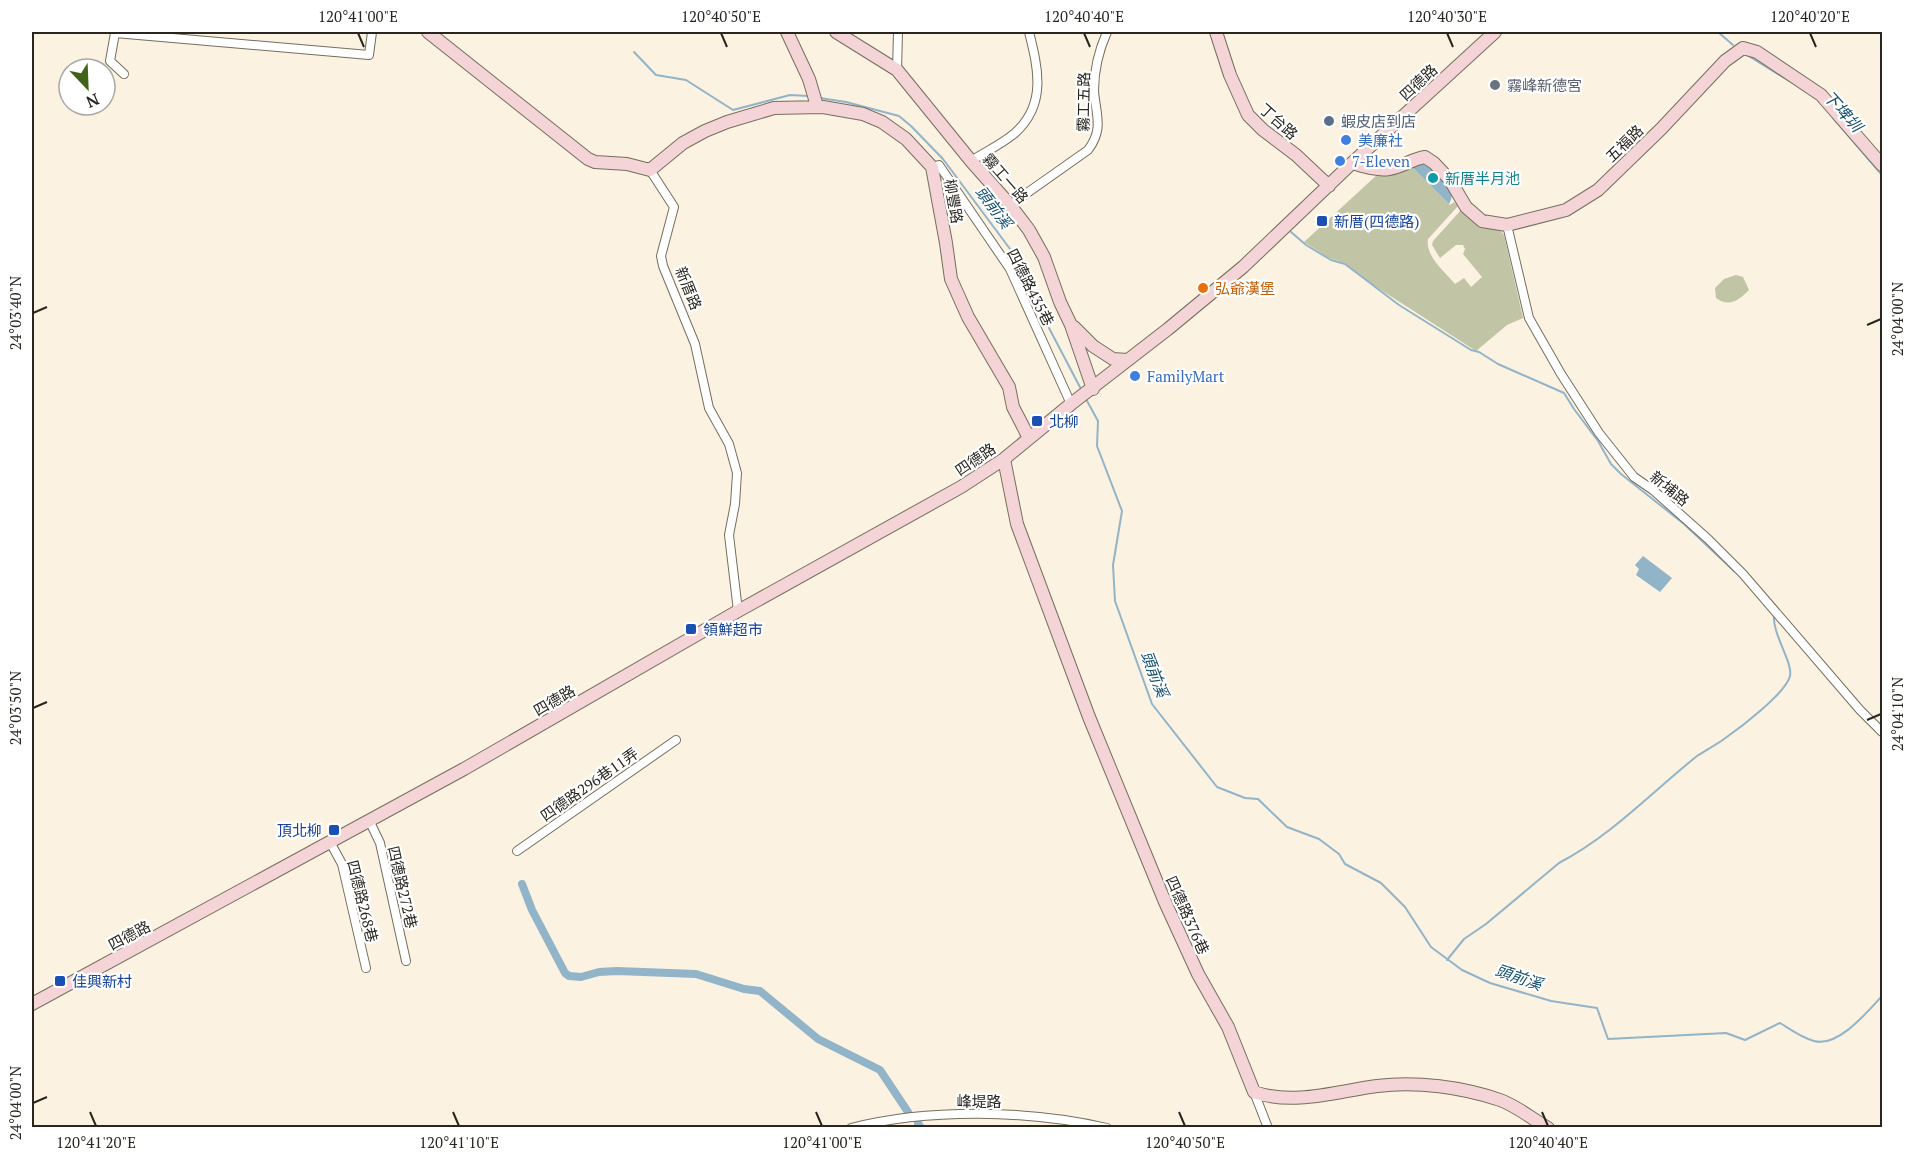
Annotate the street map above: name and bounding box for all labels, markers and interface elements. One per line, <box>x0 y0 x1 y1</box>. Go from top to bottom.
text: 120°41'00"E <box>318 6 398 26</box>
text: 120°40'50"E <box>681 6 761 26</box>
text: 120°40'40"E <box>1044 6 1124 26</box>
text: 120°40'30"E <box>1407 6 1487 26</box>
text: 120°40'20"E <box>1770 6 1850 26</box>
north arrow <box>57 57 117 117</box>
street label: 四德路 <box>1395 59 1441 105</box>
street label: 霧工五路 <box>1072 72 1094 132</box>
place label: 霧峰新德宮 <box>1507 75 1582 95</box>
marker: 霧峰新德宮 <box>1488 78 1502 92</box>
water label: 下埤圳 <box>1819 86 1869 138</box>
text: N <box>83 88 103 113</box>
street label: 丁台路 <box>1256 99 1302 143</box>
place label: 蝦皮店到店 <box>1341 111 1416 131</box>
marker: 蝦皮店到店 <box>1322 114 1336 128</box>
street label: 五福路 <box>1601 120 1647 166</box>
place label: 美廉社 <box>1358 130 1403 150</box>
marker: 美廉社 <box>1339 133 1353 147</box>
street label: 霧工一路 <box>979 149 1033 207</box>
place label: 7-Eleven <box>1352 151 1410 171</box>
marker: 7-Eleven <box>1333 154 1347 168</box>
place label: 新厝半月池 <box>1445 168 1520 188</box>
marker: 新厝半月池 <box>1426 171 1440 185</box>
street label: 柳豐路 <box>940 177 968 225</box>
water label: 頭前溪 <box>971 181 1018 234</box>
place label: 新厝(四德路) <box>1334 211 1419 231</box>
marker: 新厝(四德路) <box>1315 214 1329 228</box>
street label: 四德路435巷 <box>1003 245 1059 329</box>
street label: 新厝路 <box>671 263 707 313</box>
text: 24°03'40"N <box>5 276 25 350</box>
place label: 弘爺漢堡 <box>1215 278 1275 298</box>
marker: 弘爺漢堡 <box>1196 281 1210 295</box>
text: 24°04'00"N <box>1887 282 1907 356</box>
place label: FamilyMart <box>1147 366 1225 386</box>
marker: FamilyMart <box>1128 369 1142 383</box>
place label: 北柳 <box>1049 411 1079 431</box>
marker: 北柳 <box>1030 414 1044 428</box>
street label: 四德路 <box>951 438 999 480</box>
street label: 新埔路 <box>1646 466 1694 510</box>
place label: 領鮮超市 <box>703 619 763 639</box>
marker: 領鮮超市 <box>684 622 698 636</box>
water label: 頭前溪 <box>1136 648 1175 702</box>
text: 24°03'50"N <box>5 671 25 745</box>
text: 24°04'10"N <box>1887 677 1907 751</box>
street label: 四德路 <box>530 680 578 720</box>
street label: 四德路296巷11弄 <box>536 743 642 825</box>
place label: 頂北柳 <box>277 820 322 840</box>
marker: 頂北柳 <box>327 823 341 837</box>
street label: 四德路272巷 <box>384 844 422 930</box>
street label: 四德路268巷 <box>343 858 383 944</box>
street label: 四德路376巷 <box>1162 873 1214 957</box>
street label: 四德路 <box>104 916 154 954</box>
water label: 頭前溪 <box>1493 959 1547 996</box>
place label: 佳興新村 <box>72 971 132 991</box>
marker: 佳興新村 <box>53 974 67 988</box>
text: 24°04'00"N <box>5 1066 25 1140</box>
street label: 峰堤路 <box>956 1091 1002 1111</box>
text: 120°41'20"E <box>56 1132 136 1152</box>
text: 120°41'10"E <box>419 1132 499 1152</box>
text: 120°41'00"E <box>782 1132 862 1152</box>
text: 120°40'50"E <box>1145 1132 1225 1152</box>
text: 120°40'40"E <box>1508 1132 1588 1152</box>

